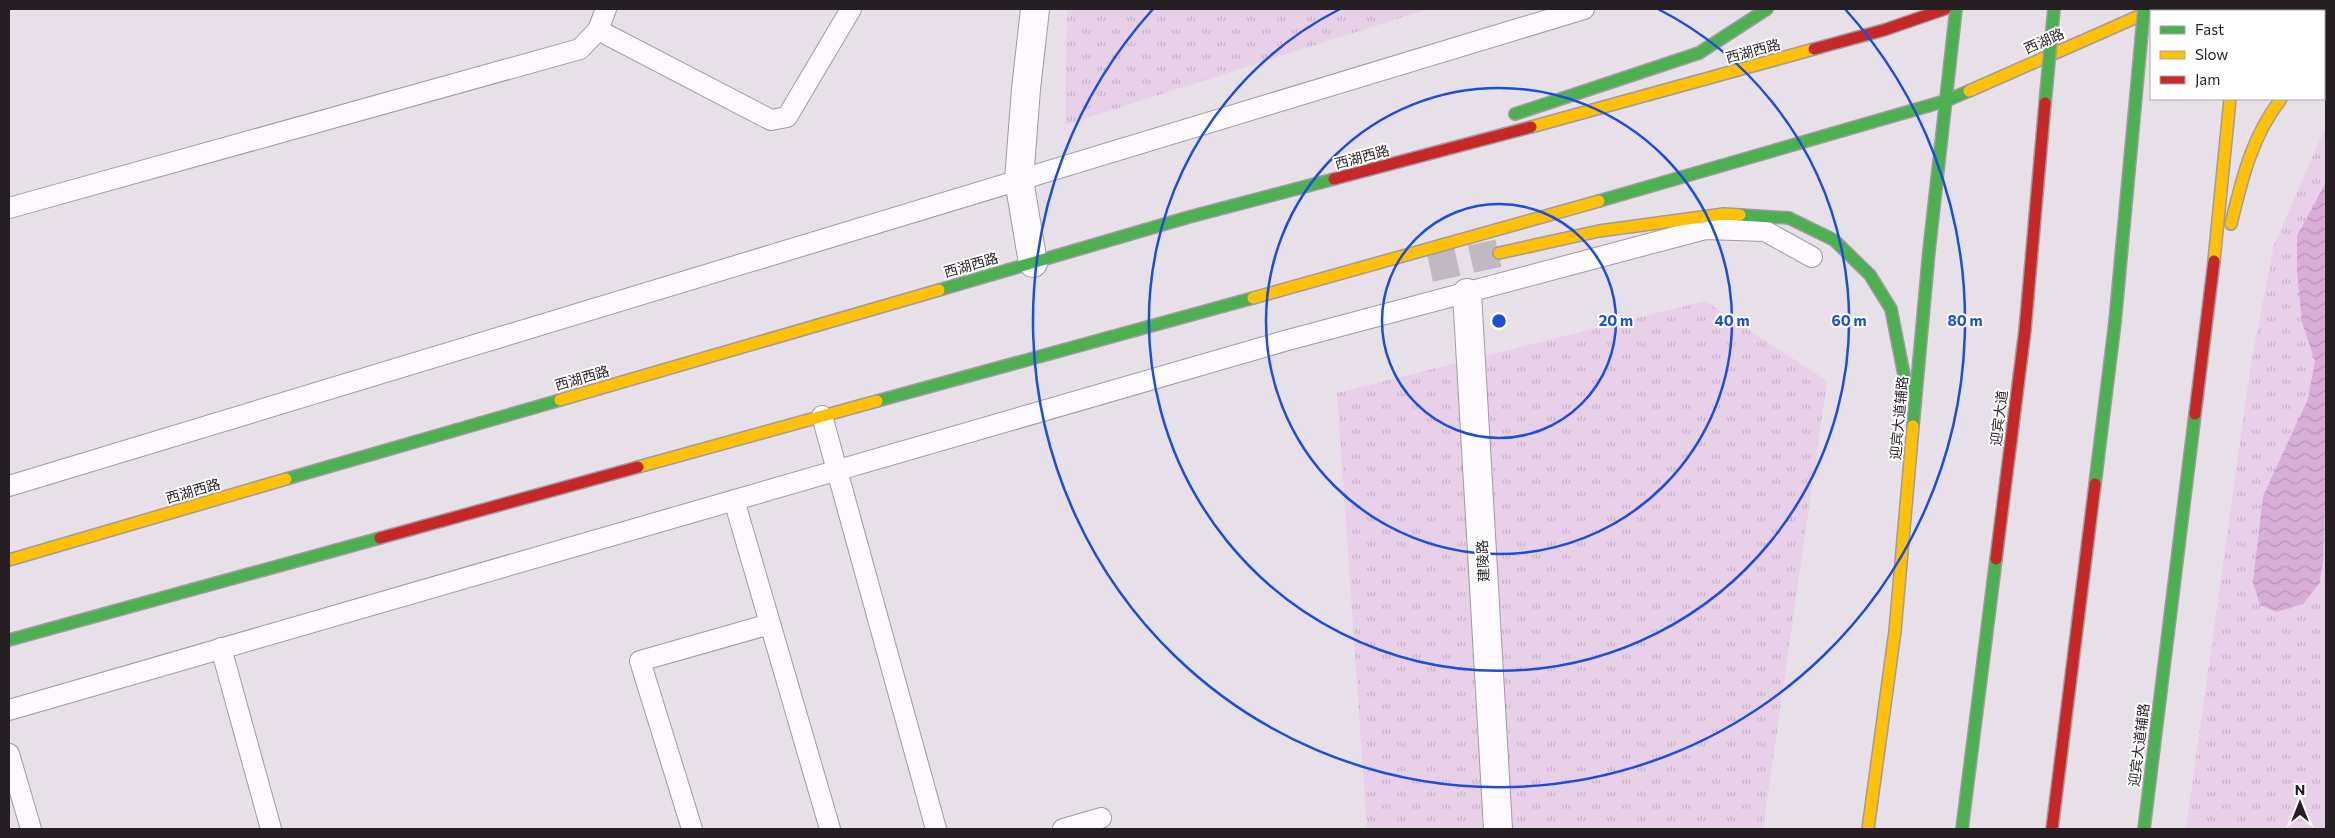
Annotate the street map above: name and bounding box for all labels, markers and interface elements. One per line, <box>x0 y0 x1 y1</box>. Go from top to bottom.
legend <box>2150 10 2325 100</box>
text: Fast <box>2195 20 2224 38</box>
street label: 西湖路 <box>2021 24 2066 57</box>
street label: 西湖西路 <box>1724 35 1782 66</box>
text: Slow <box>2195 45 2228 63</box>
text: Jam <box>2195 70 2220 88</box>
street label: 西湖西路 <box>1333 141 1391 172</box>
street label: 西湖西路 <box>942 249 1000 280</box>
text: 20 m <box>1599 311 1633 329</box>
text: 40 m <box>1714 311 1750 329</box>
text: 60 m <box>1831 311 1867 329</box>
text: 80 m <box>1947 311 1983 329</box>
centre of rings <box>1490 312 1508 330</box>
street label: 西湖西路 <box>553 362 611 393</box>
street label: 迎宾大道辅路 <box>1886 375 1911 461</box>
street label: 迎宾大道 <box>1987 389 2010 447</box>
street label: 西湖西路 <box>164 475 222 506</box>
street label: 建陵路 <box>1473 540 1492 582</box>
street label: 迎宾大道辅路 <box>2125 702 2152 788</box>
north arrow <box>2275 778 2325 828</box>
text: N <box>2295 781 2305 798</box>

